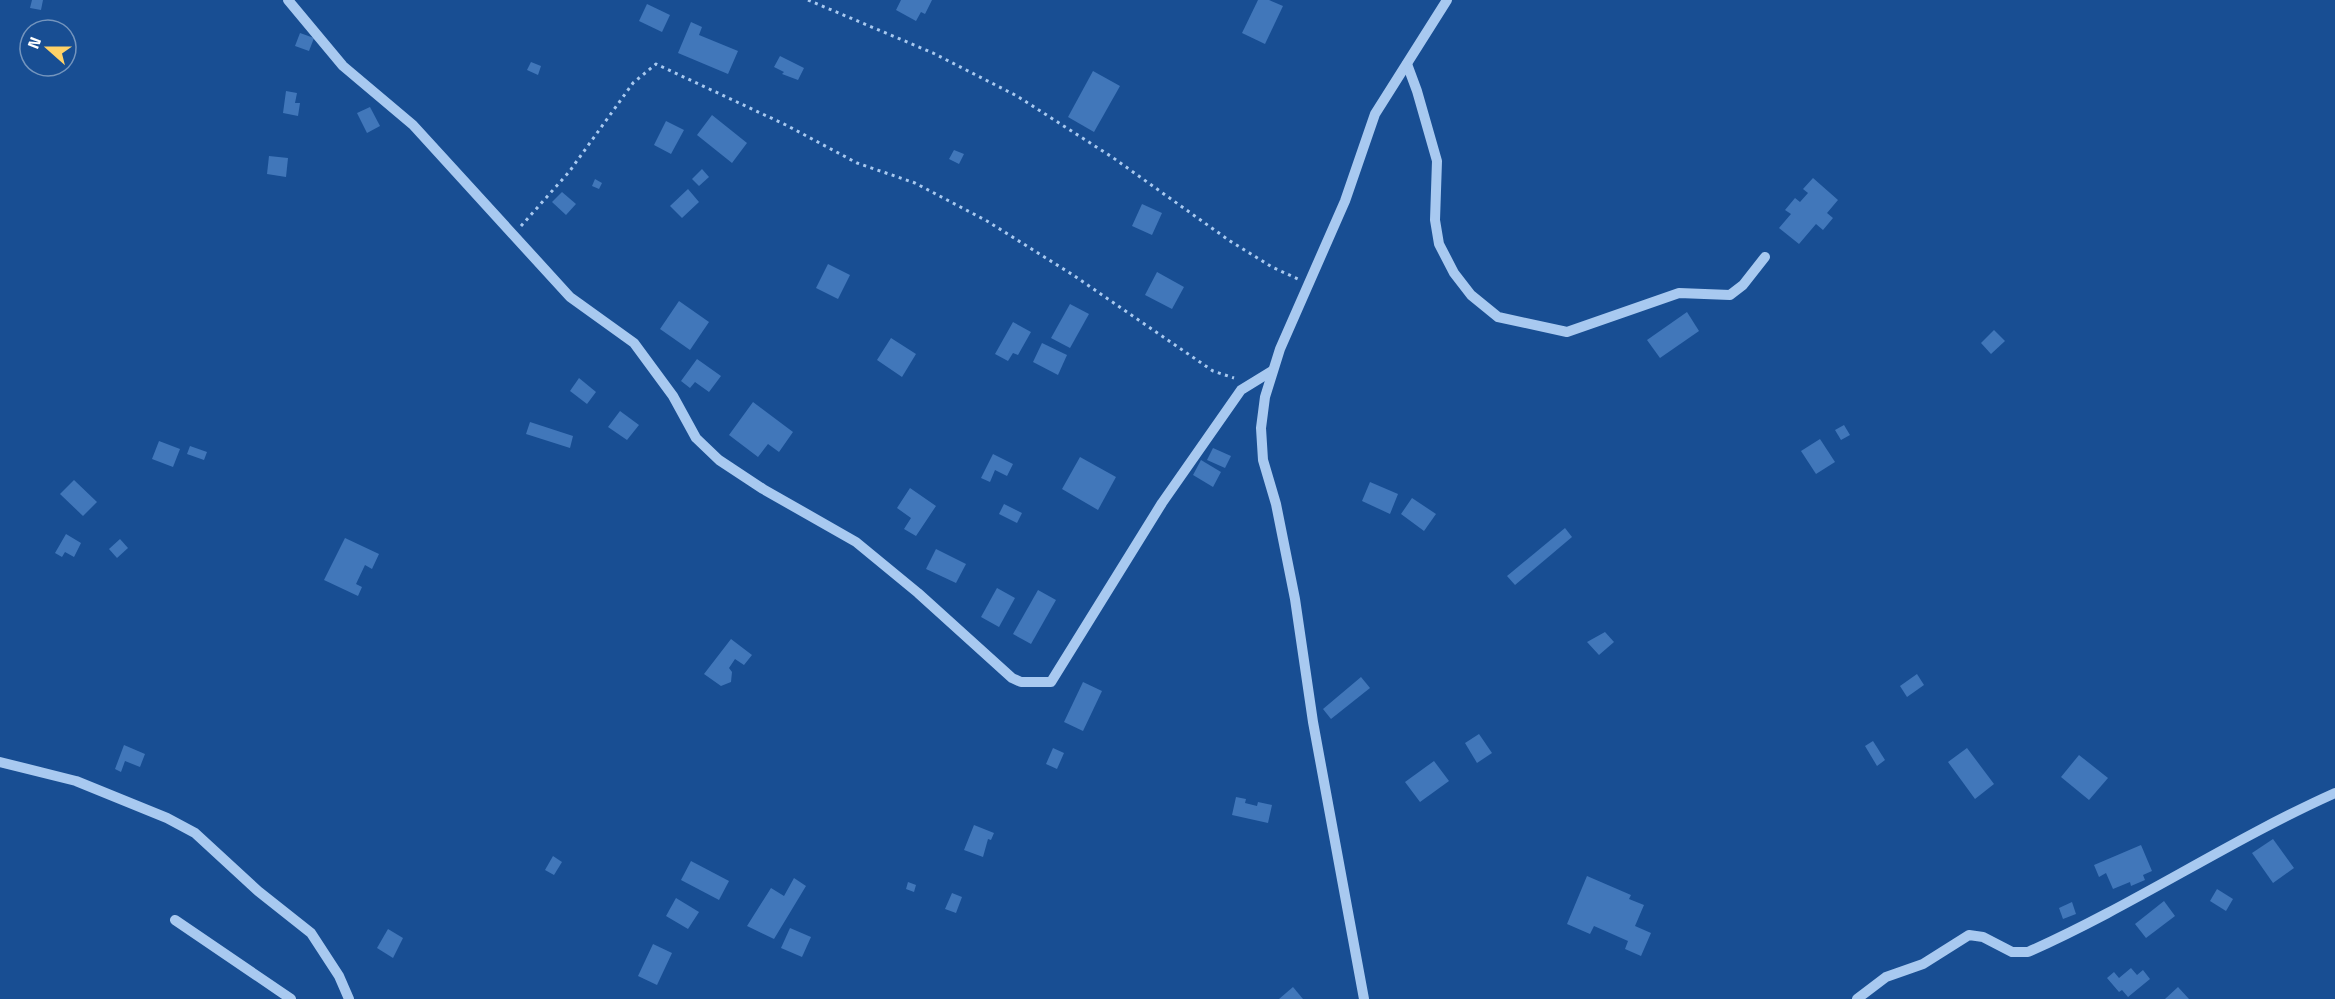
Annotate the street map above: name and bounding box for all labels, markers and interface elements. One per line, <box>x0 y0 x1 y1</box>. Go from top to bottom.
north arrow <box>18 18 78 78</box>
text: N <box>21 33 47 52</box>

